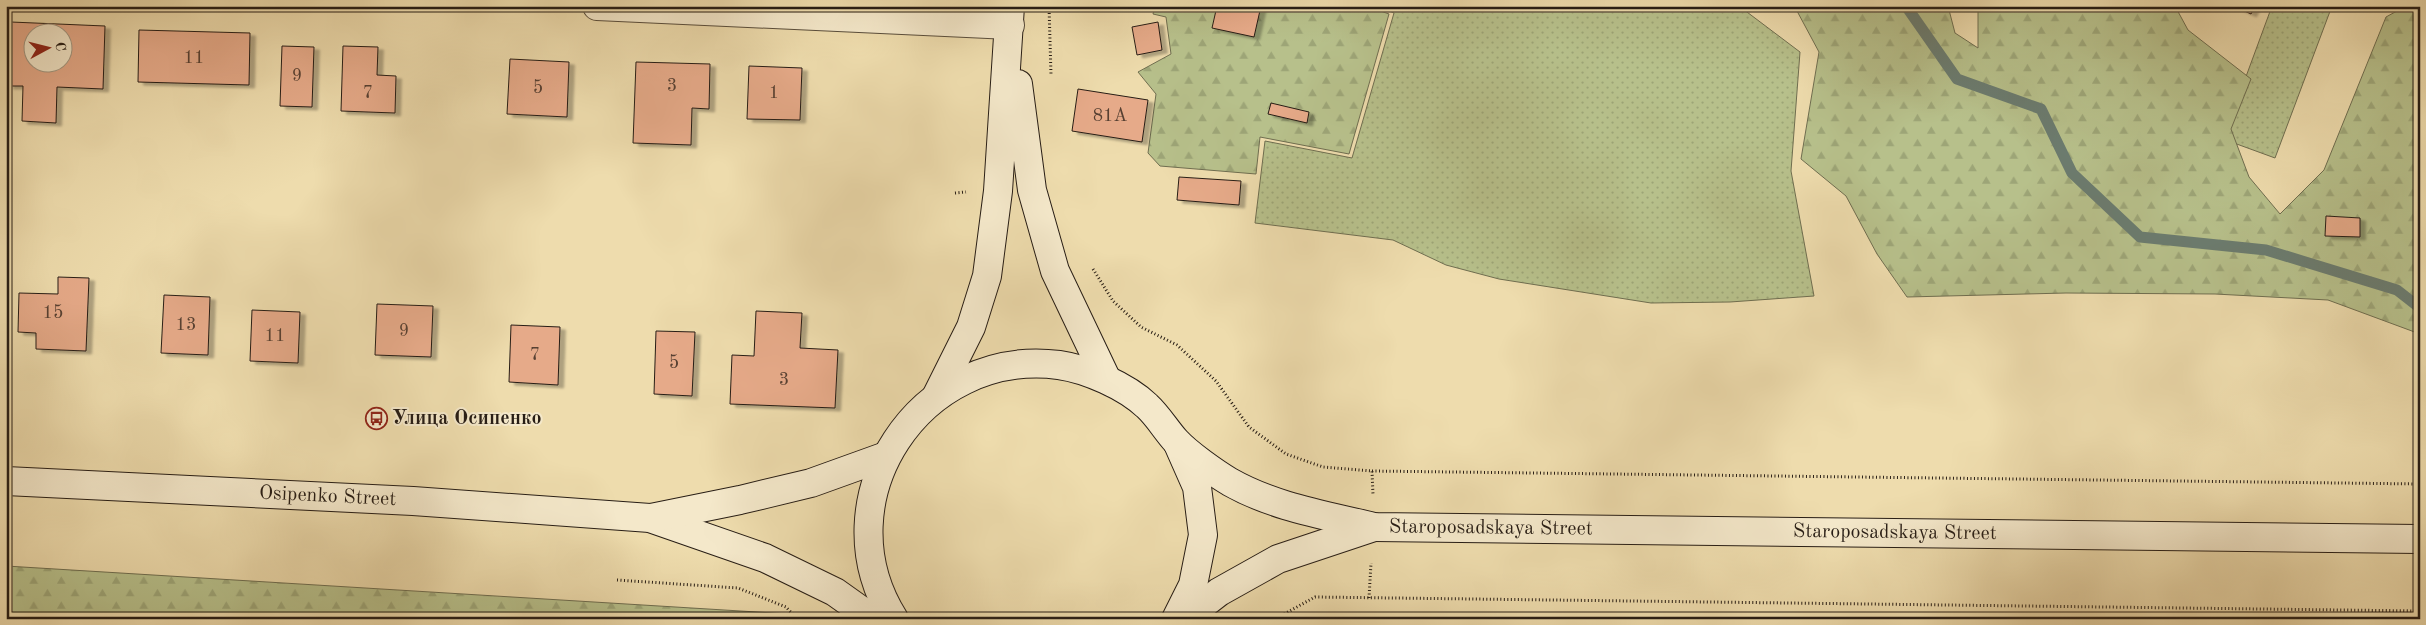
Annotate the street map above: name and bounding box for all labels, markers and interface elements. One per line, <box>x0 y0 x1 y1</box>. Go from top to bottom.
north arrow <box>22 22 72 72</box>
text: С <box>52 41 67 52</box>
house number: 11 <box>184 49 204 67</box>
house number: 9 <box>292 67 302 85</box>
house number: 3 <box>667 77 677 95</box>
house number: 5 <box>533 79 543 97</box>
house number: 7 <box>363 84 373 102</box>
house number: 1 <box>769 84 779 102</box>
house number: 81А <box>1093 107 1128 125</box>
house number: 15 <box>43 304 63 322</box>
house number: 13 <box>176 316 196 334</box>
house number: 9 <box>399 322 409 340</box>
house number: 11 <box>265 327 285 345</box>
house number: 7 <box>530 346 540 364</box>
house number: 5 <box>669 354 679 372</box>
house number: 3 <box>779 371 789 389</box>
bus stop icon: Улица Осипенко <box>364 407 388 431</box>
place label: Улица Осипенко <box>392 409 542 429</box>
street label: Osipenko Street <box>258 483 397 510</box>
street label: Staroposadskaya Street <box>1389 517 1593 540</box>
street label: Staroposadskaya Street <box>1793 522 1997 544</box>

